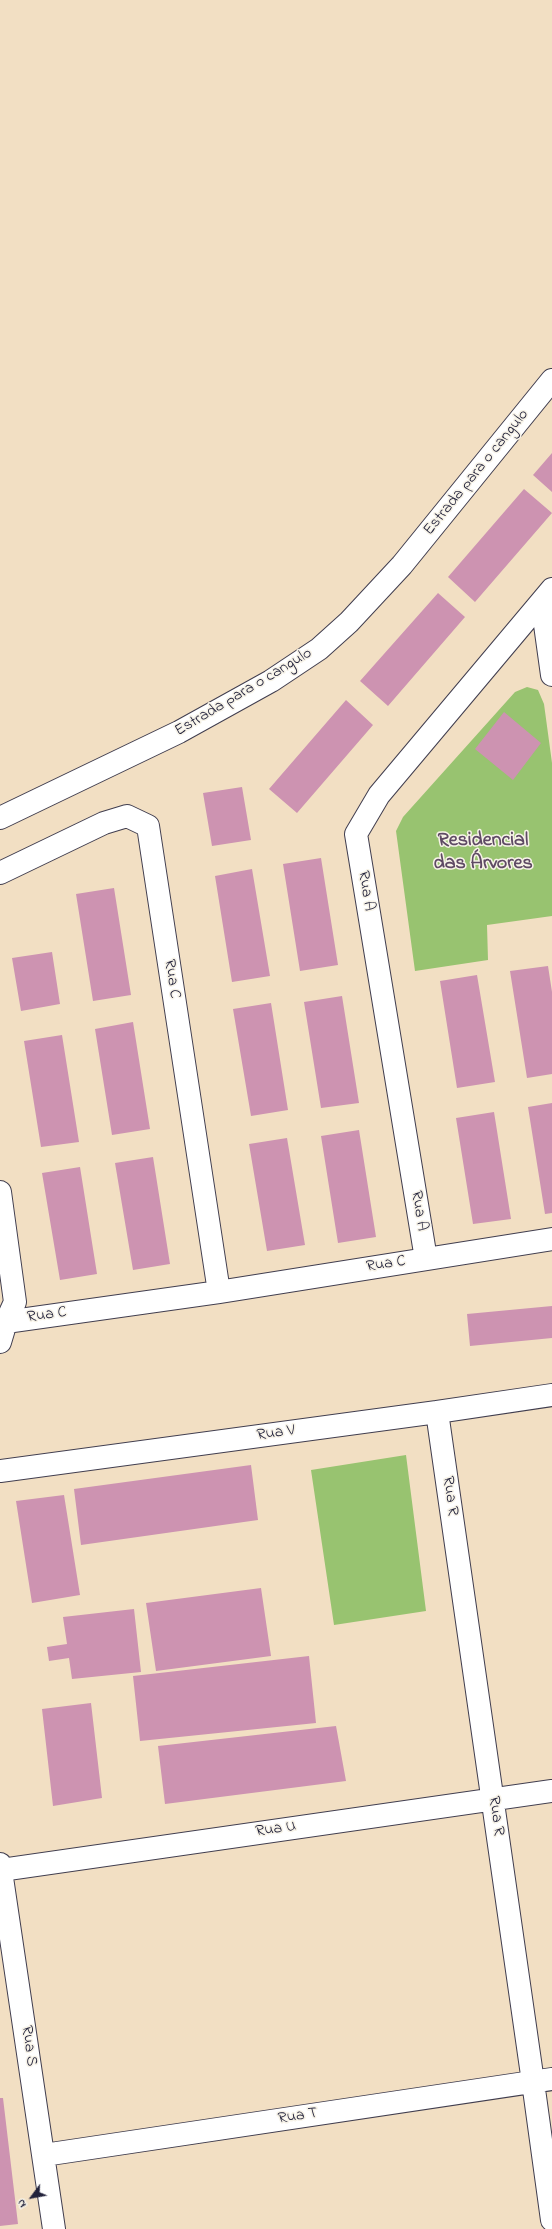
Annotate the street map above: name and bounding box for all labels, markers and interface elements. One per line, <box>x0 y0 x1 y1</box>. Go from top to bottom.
street label: Estrada para o cangulo <box>420 406 534 540</box>
street label: Estrada para o cangulo <box>172 644 316 742</box>
district label: Residencial das Árvores <box>433 830 533 877</box>
street label: Rua A <box>352 870 378 912</box>
street label: Rua C <box>158 958 184 1000</box>
street label: Rua A <box>405 1190 431 1232</box>
street label: Rua C <box>365 1252 407 1278</box>
street label: Rua C <box>26 1304 68 1328</box>
street label: Rua V <box>256 1422 296 1446</box>
street label: Rua R <box>437 1475 461 1517</box>
street label: Rua R <box>483 1795 507 1837</box>
street label: Rua U <box>255 1818 297 1842</box>
street label: Rua S <box>16 2024 40 2068</box>
street label: Rua T <box>277 2104 319 2130</box>
north arrow <box>12 2177 52 2217</box>
text: N <box>13 2196 31 2211</box>

